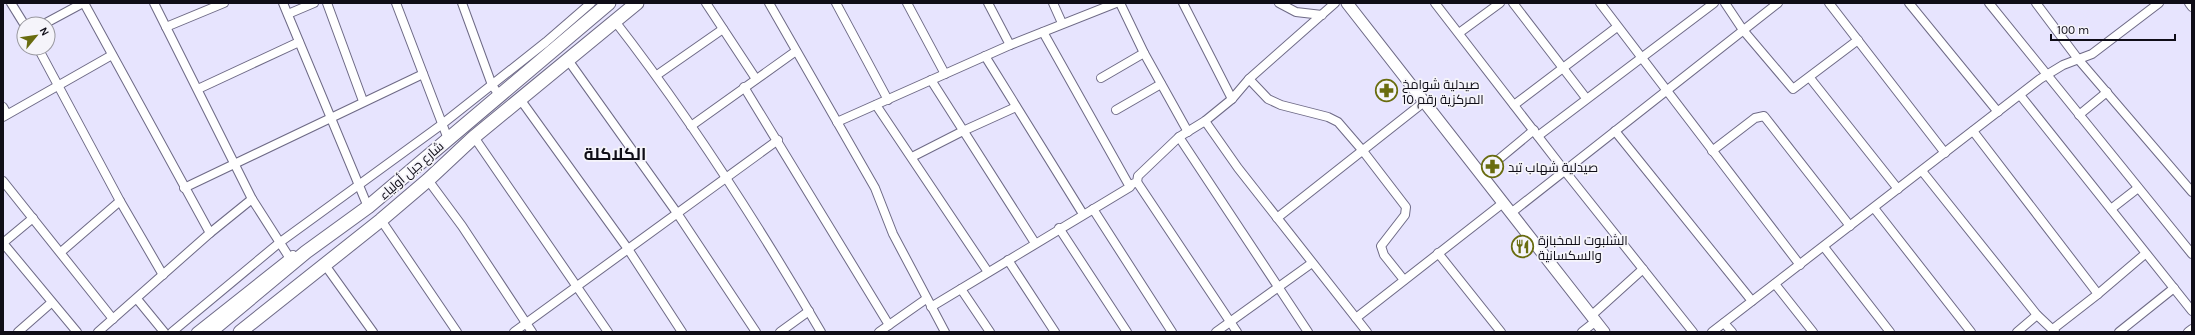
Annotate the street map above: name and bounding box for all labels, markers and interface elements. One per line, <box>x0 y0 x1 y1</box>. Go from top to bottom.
north arrow <box>16 16 56 56</box>
scale bar <box>2051 16 2175 42</box>
text: 100 m <box>2057 23 2089 37</box>
text: N <box>37 25 52 38</box>
place label: صيدلية شوامخ المركزية رقم 10 <box>1402 77 1484 109</box>
pharmacy icon: صيدلية شوامخ المركزية رقم 10 <box>1374 78 1400 104</box>
street label: شارع جبل أولياء <box>375 138 447 203</box>
district label: الكلاكلة <box>584 144 646 164</box>
pharmacy icon: صيدلية شهاب تبد <box>1480 154 1506 180</box>
place label: صيدلية شهاب تبد <box>1508 160 1598 175</box>
place label: الشلبوت للمخبازة والسكسانية <box>1538 233 1628 263</box>
restaurant icon: الشلبوت للمخبازة والسكسانية <box>1510 234 1536 260</box>

